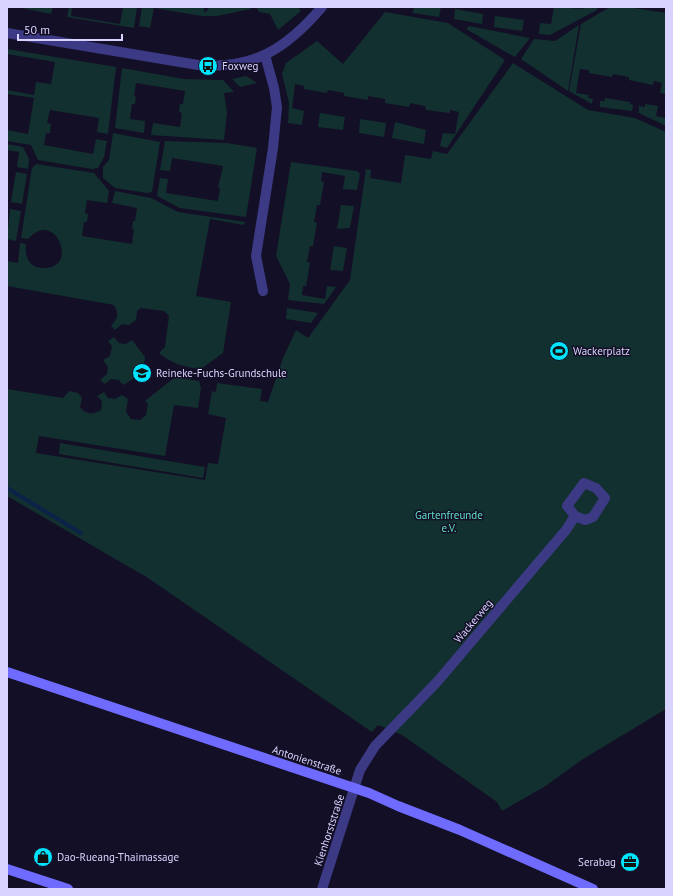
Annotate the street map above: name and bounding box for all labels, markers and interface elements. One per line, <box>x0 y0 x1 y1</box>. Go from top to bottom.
scale bar <box>18 16 122 42</box>
text: 50 m <box>24 22 50 37</box>
bus stop icon: Foxweg <box>197 55 219 77</box>
place label: Foxweg <box>222 59 258 73</box>
sports icon: Wackerplatz <box>548 340 570 362</box>
place label: Wackerplatz <box>573 344 630 358</box>
school or university icon: Reineke-Fuchs-Grundschule <box>131 362 153 384</box>
place label: Reineke-Fuchs-Grundschule <box>156 366 287 380</box>
park label: Gartenfreunde e.V. <box>415 508 483 535</box>
street label: Wackerweg <box>451 596 495 646</box>
street label: Antonienstraße <box>271 742 344 778</box>
street label: Kienhorststraße <box>311 792 347 868</box>
shop icon: Dao-Rueang-Thaimassage <box>32 846 54 868</box>
place label: Dao-Rueang-Thaimassage <box>57 850 179 864</box>
office icon: Serabag <box>619 851 641 873</box>
place label: Serabag <box>578 855 616 869</box>

